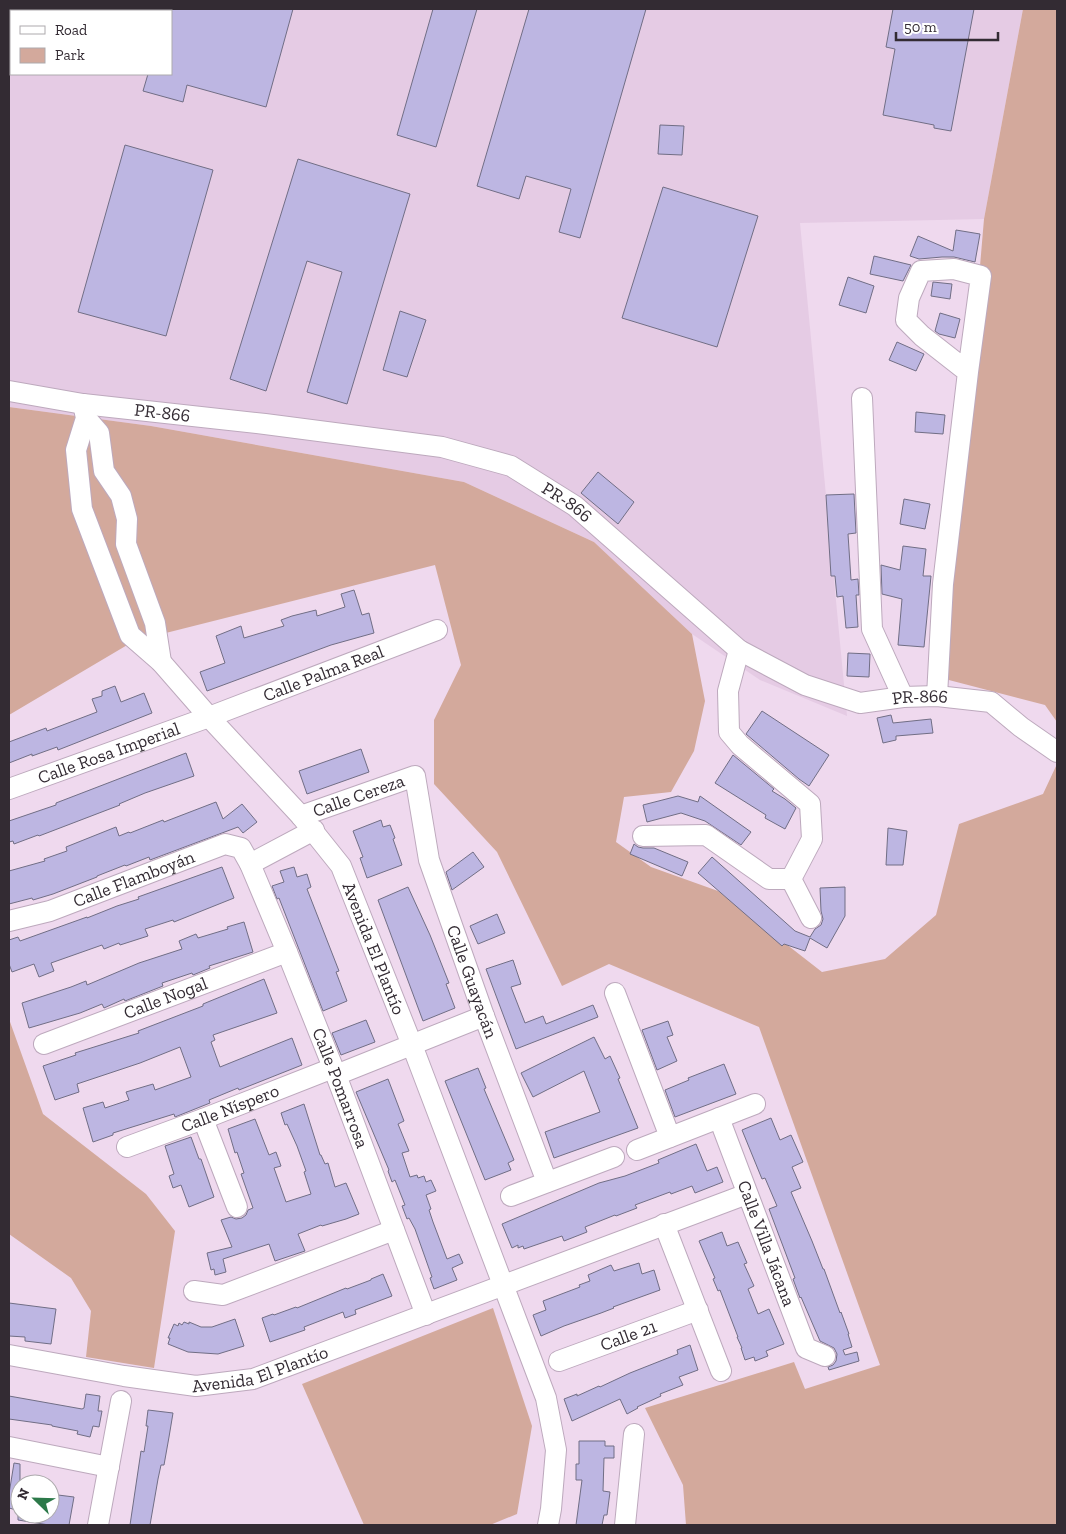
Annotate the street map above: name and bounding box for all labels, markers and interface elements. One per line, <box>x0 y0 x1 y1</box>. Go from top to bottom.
legend <box>10 10 172 75</box>
scale bar <box>896 10 998 42</box>
text: 50 m <box>904 18 937 36</box>
text: Road <box>55 21 88 39</box>
text: Park <box>55 46 85 64</box>
street label: PR-866 <box>133 399 191 427</box>
street label: PR-866 <box>538 477 597 527</box>
street label: Calle Palma Real <box>260 640 387 706</box>
street label: PR-866 <box>891 685 949 709</box>
street label: Calle Rosa Imperial <box>35 717 183 789</box>
street label: Calle Cereza <box>310 769 408 822</box>
street label: Calle Flamboyán <box>70 845 198 912</box>
street label: Avenida El Plantío <box>338 879 410 1018</box>
street label: Calle Guayacán <box>442 922 503 1042</box>
street label: Calle Nogal <box>121 972 211 1024</box>
street label: Calle Pomarrosa <box>307 1025 373 1151</box>
street label: Calle Níspero <box>178 1079 282 1137</box>
street label: Calle Villa Jácana <box>733 1177 800 1310</box>
street label: Calle 21 <box>597 1315 660 1356</box>
street label: Avenida El Plantío <box>191 1341 331 1397</box>
north arrow <box>10 1474 60 1524</box>
text: N <box>14 1486 34 1502</box>

